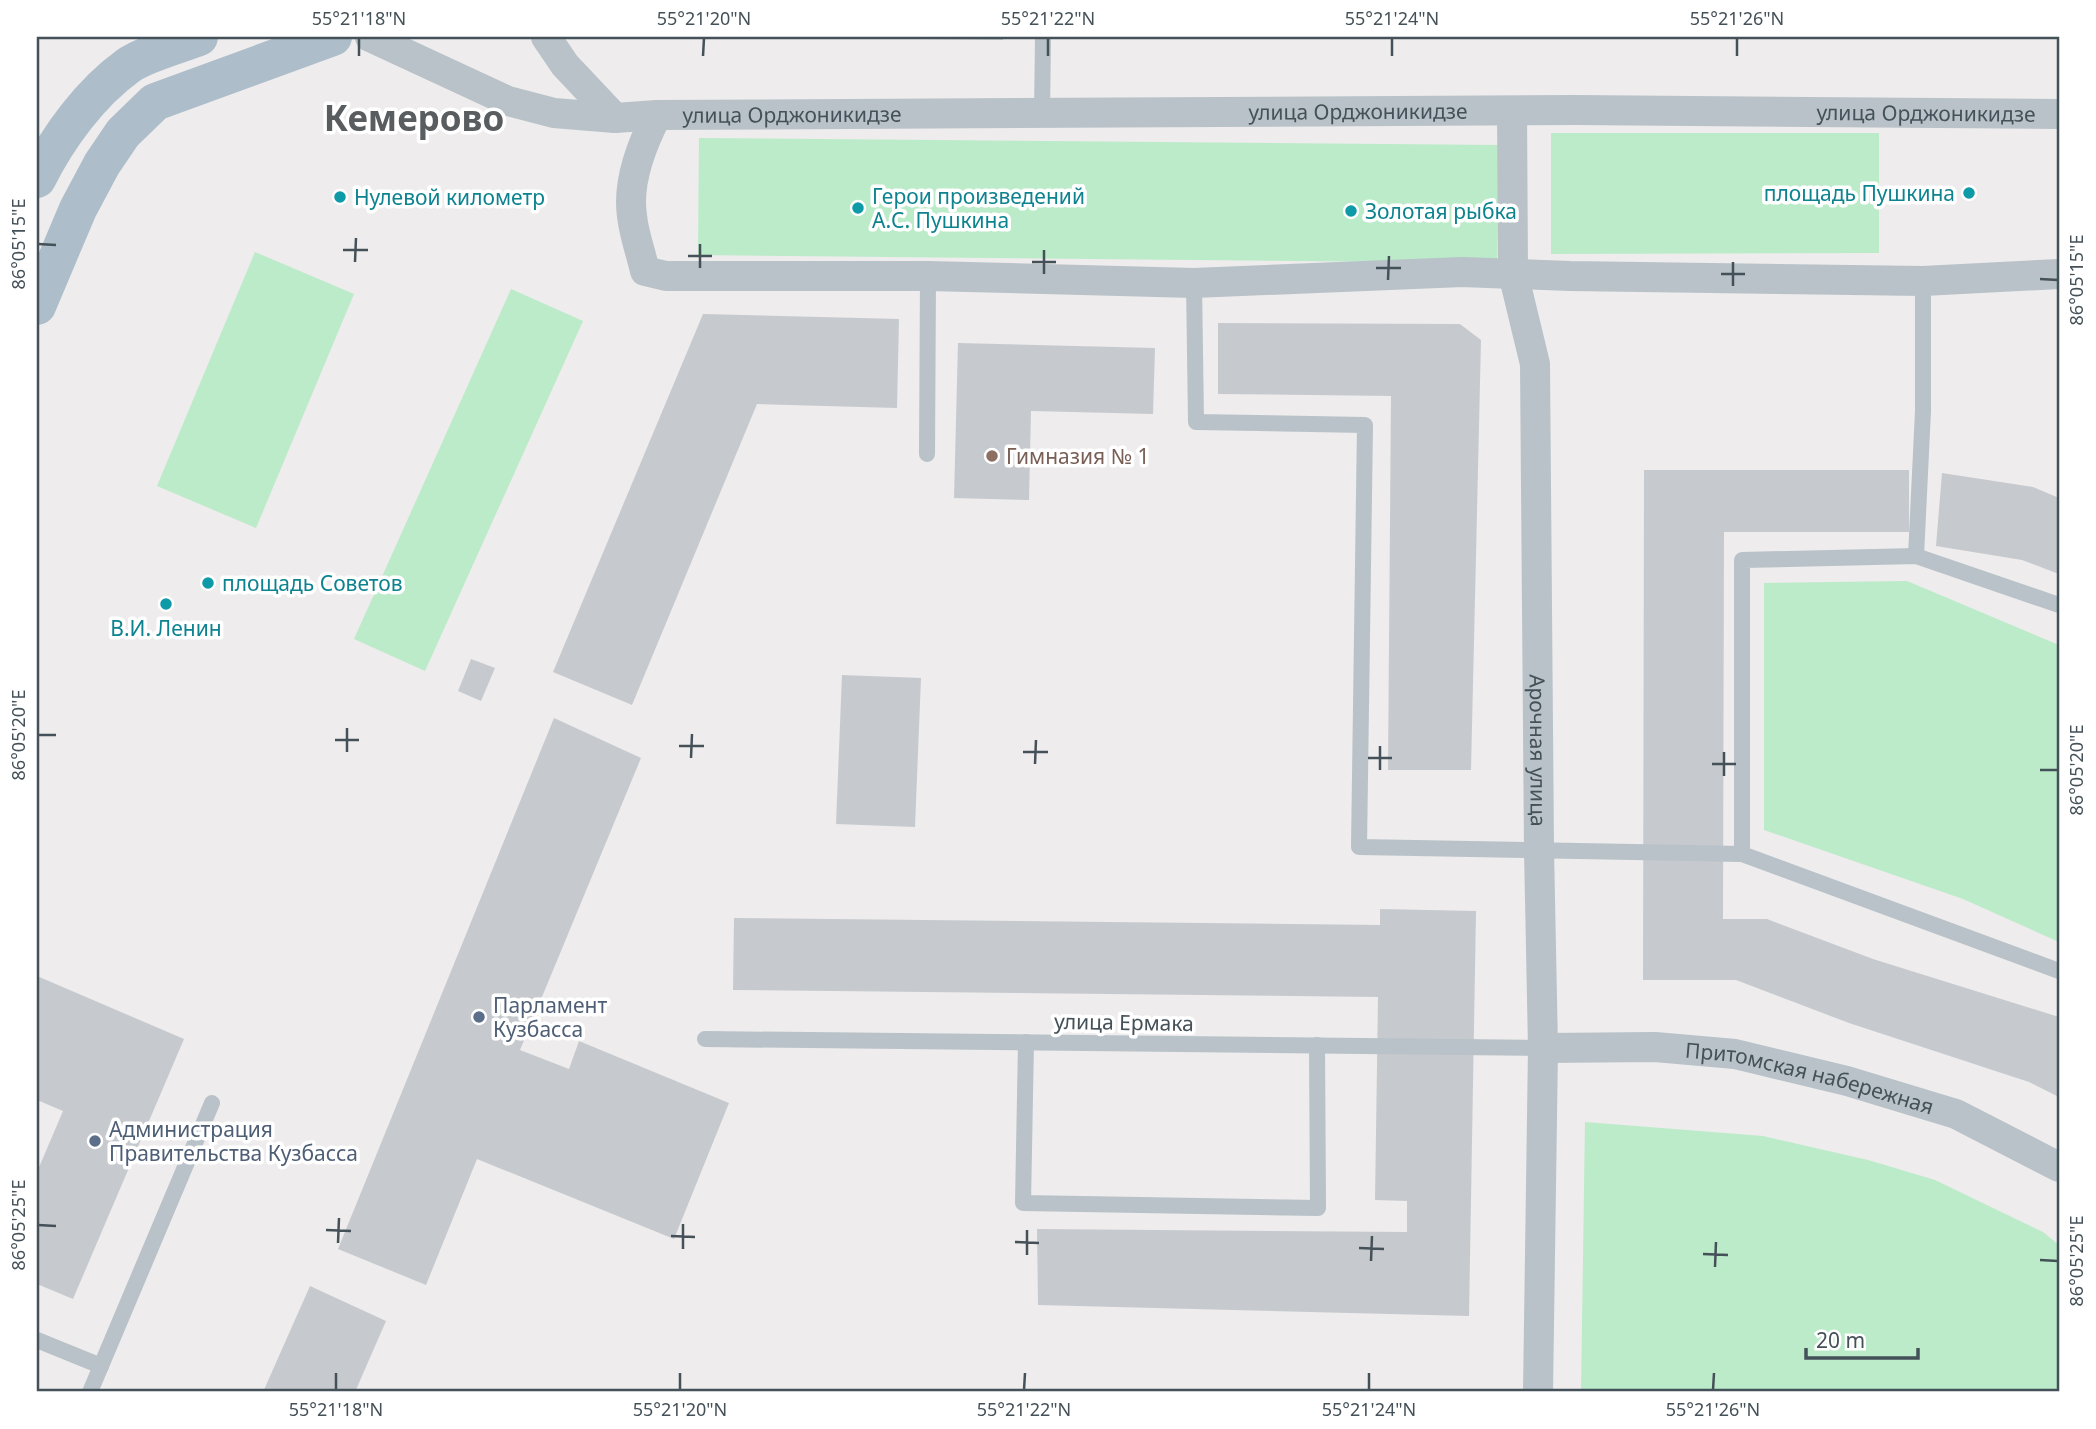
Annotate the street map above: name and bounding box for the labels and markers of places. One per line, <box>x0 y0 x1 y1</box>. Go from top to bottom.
place label: площадь Пушкина <box>1764 179 1955 207</box>
place label: Герои произведений А.С. Пушкина <box>872 182 1085 234</box>
place label: Нулевой километр <box>354 183 545 211</box>
marker: площадь Пушкина <box>1961 185 1977 201</box>
marker: Нулевой километр <box>332 189 348 205</box>
place label: Золотая рыбка <box>1365 197 1517 225</box>
marker: Герои произведений А.С. Пушкина <box>850 200 866 216</box>
marker: Золотая рыбка <box>1343 203 1359 219</box>
place label: Гимназия № 1 <box>1006 442 1150 470</box>
marker: Гимназия № 1 <box>984 448 1000 464</box>
place label: площадь Советов <box>222 569 403 597</box>
marker: площадь Советов <box>200 575 216 591</box>
marker: В.И. Ленин <box>158 596 174 612</box>
place label: В.И. Ленин <box>110 614 222 642</box>
place label: Парламент Кузбасса <box>493 991 607 1043</box>
marker: Парламент Кузбасса <box>471 1009 487 1025</box>
place label: Администрация Правительства Кузбасса <box>109 1115 358 1167</box>
marker: Администрация Правительства Кузбасса <box>87 1133 103 1149</box>

